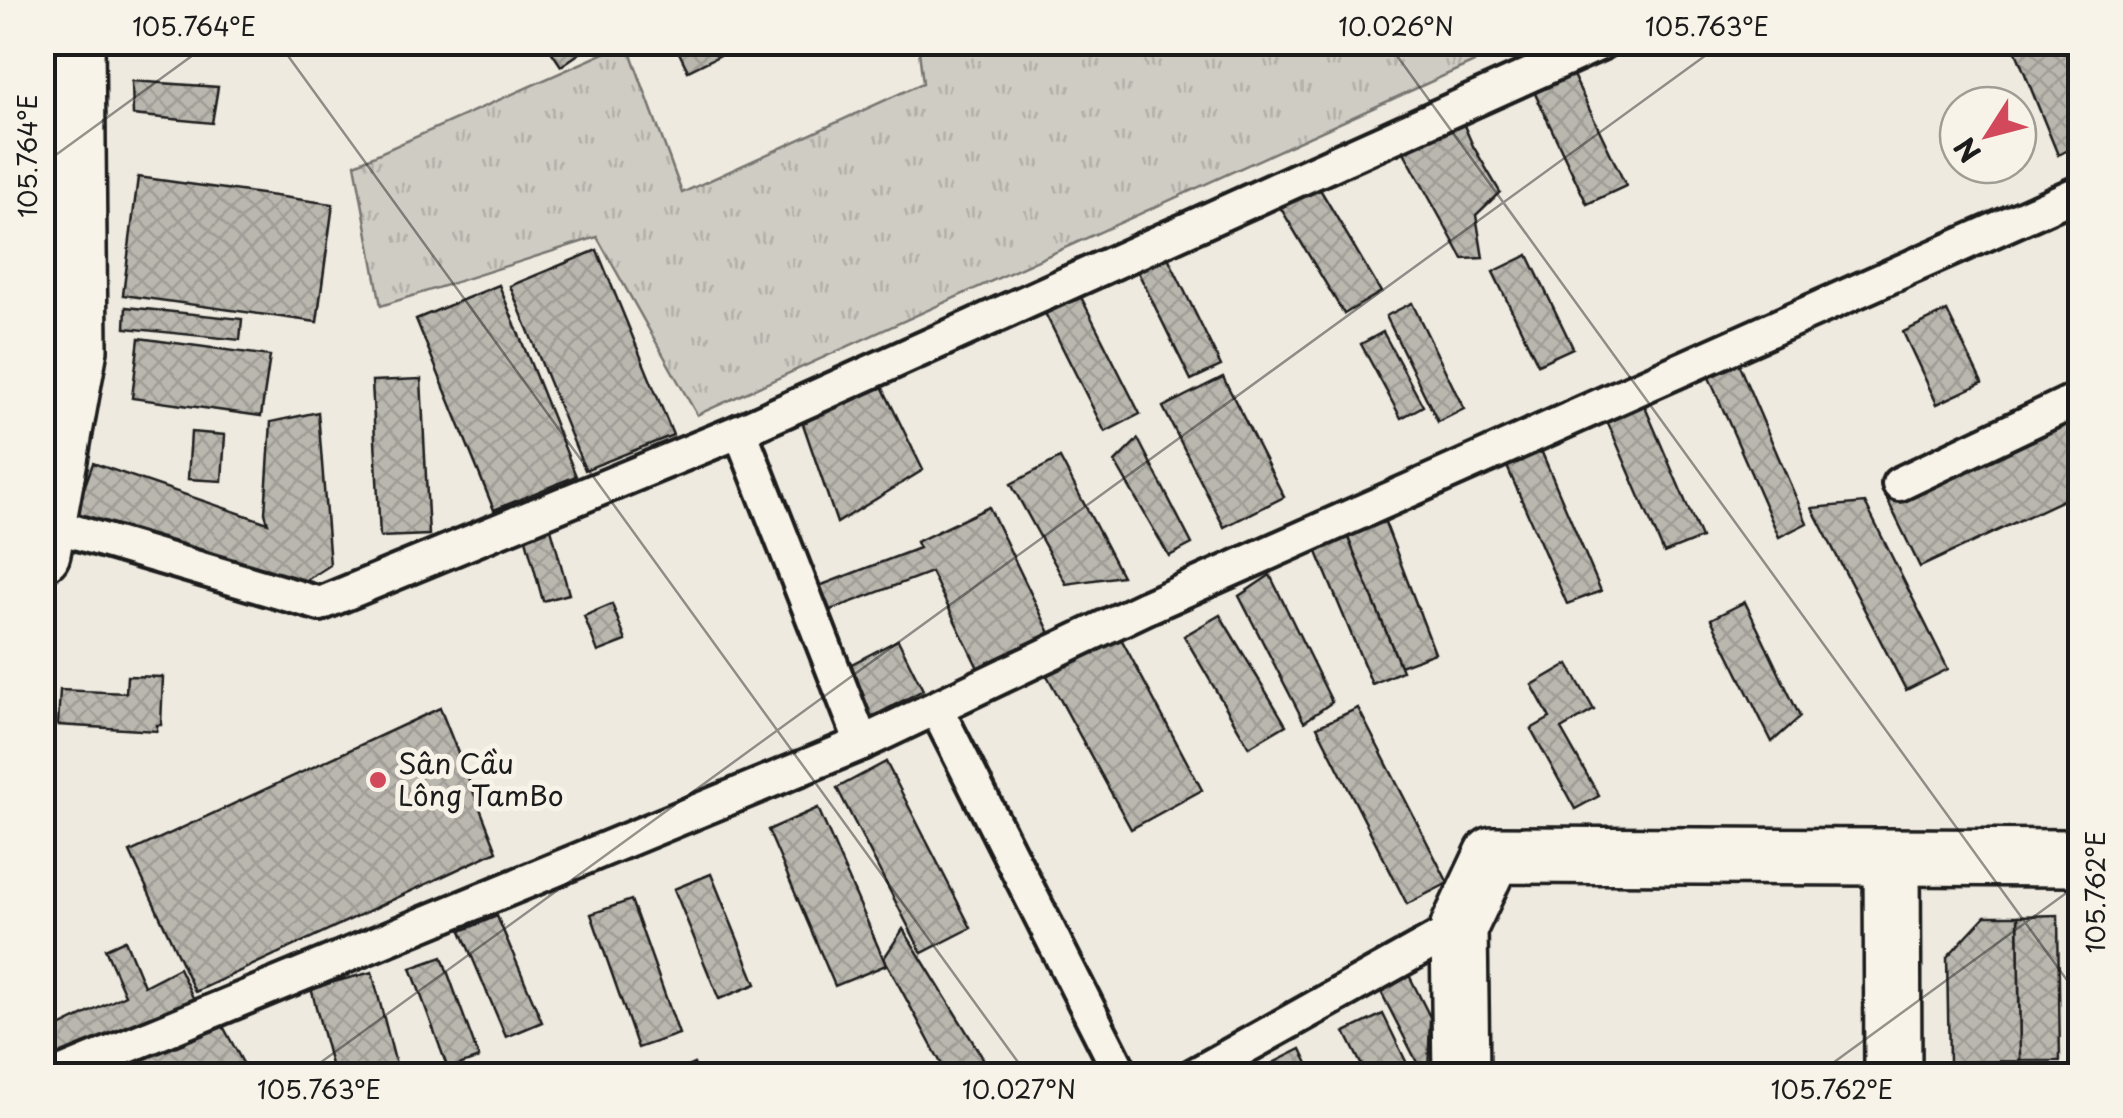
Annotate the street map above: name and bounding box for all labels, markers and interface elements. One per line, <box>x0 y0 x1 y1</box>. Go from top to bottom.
text: 105.764°E <box>132 7 256 45</box>
text: 10.026°N <box>1338 7 1454 45</box>
text: 105.763°E <box>1645 7 1769 45</box>
north arrow <box>1938 85 2038 185</box>
text: 105.764°E <box>8 94 46 218</box>
text: N <box>1943 129 1990 172</box>
place label: Sân Cầu Lông TamBo <box>398 741 564 816</box>
marker: Sân Cầu Lông TamBo <box>367 769 389 791</box>
text: 105.762°E <box>2076 831 2114 953</box>
text: 105.763°E <box>257 1070 381 1108</box>
text: 10.027°N <box>962 1070 1076 1108</box>
text: 105.762°E <box>1771 1070 1893 1108</box>

